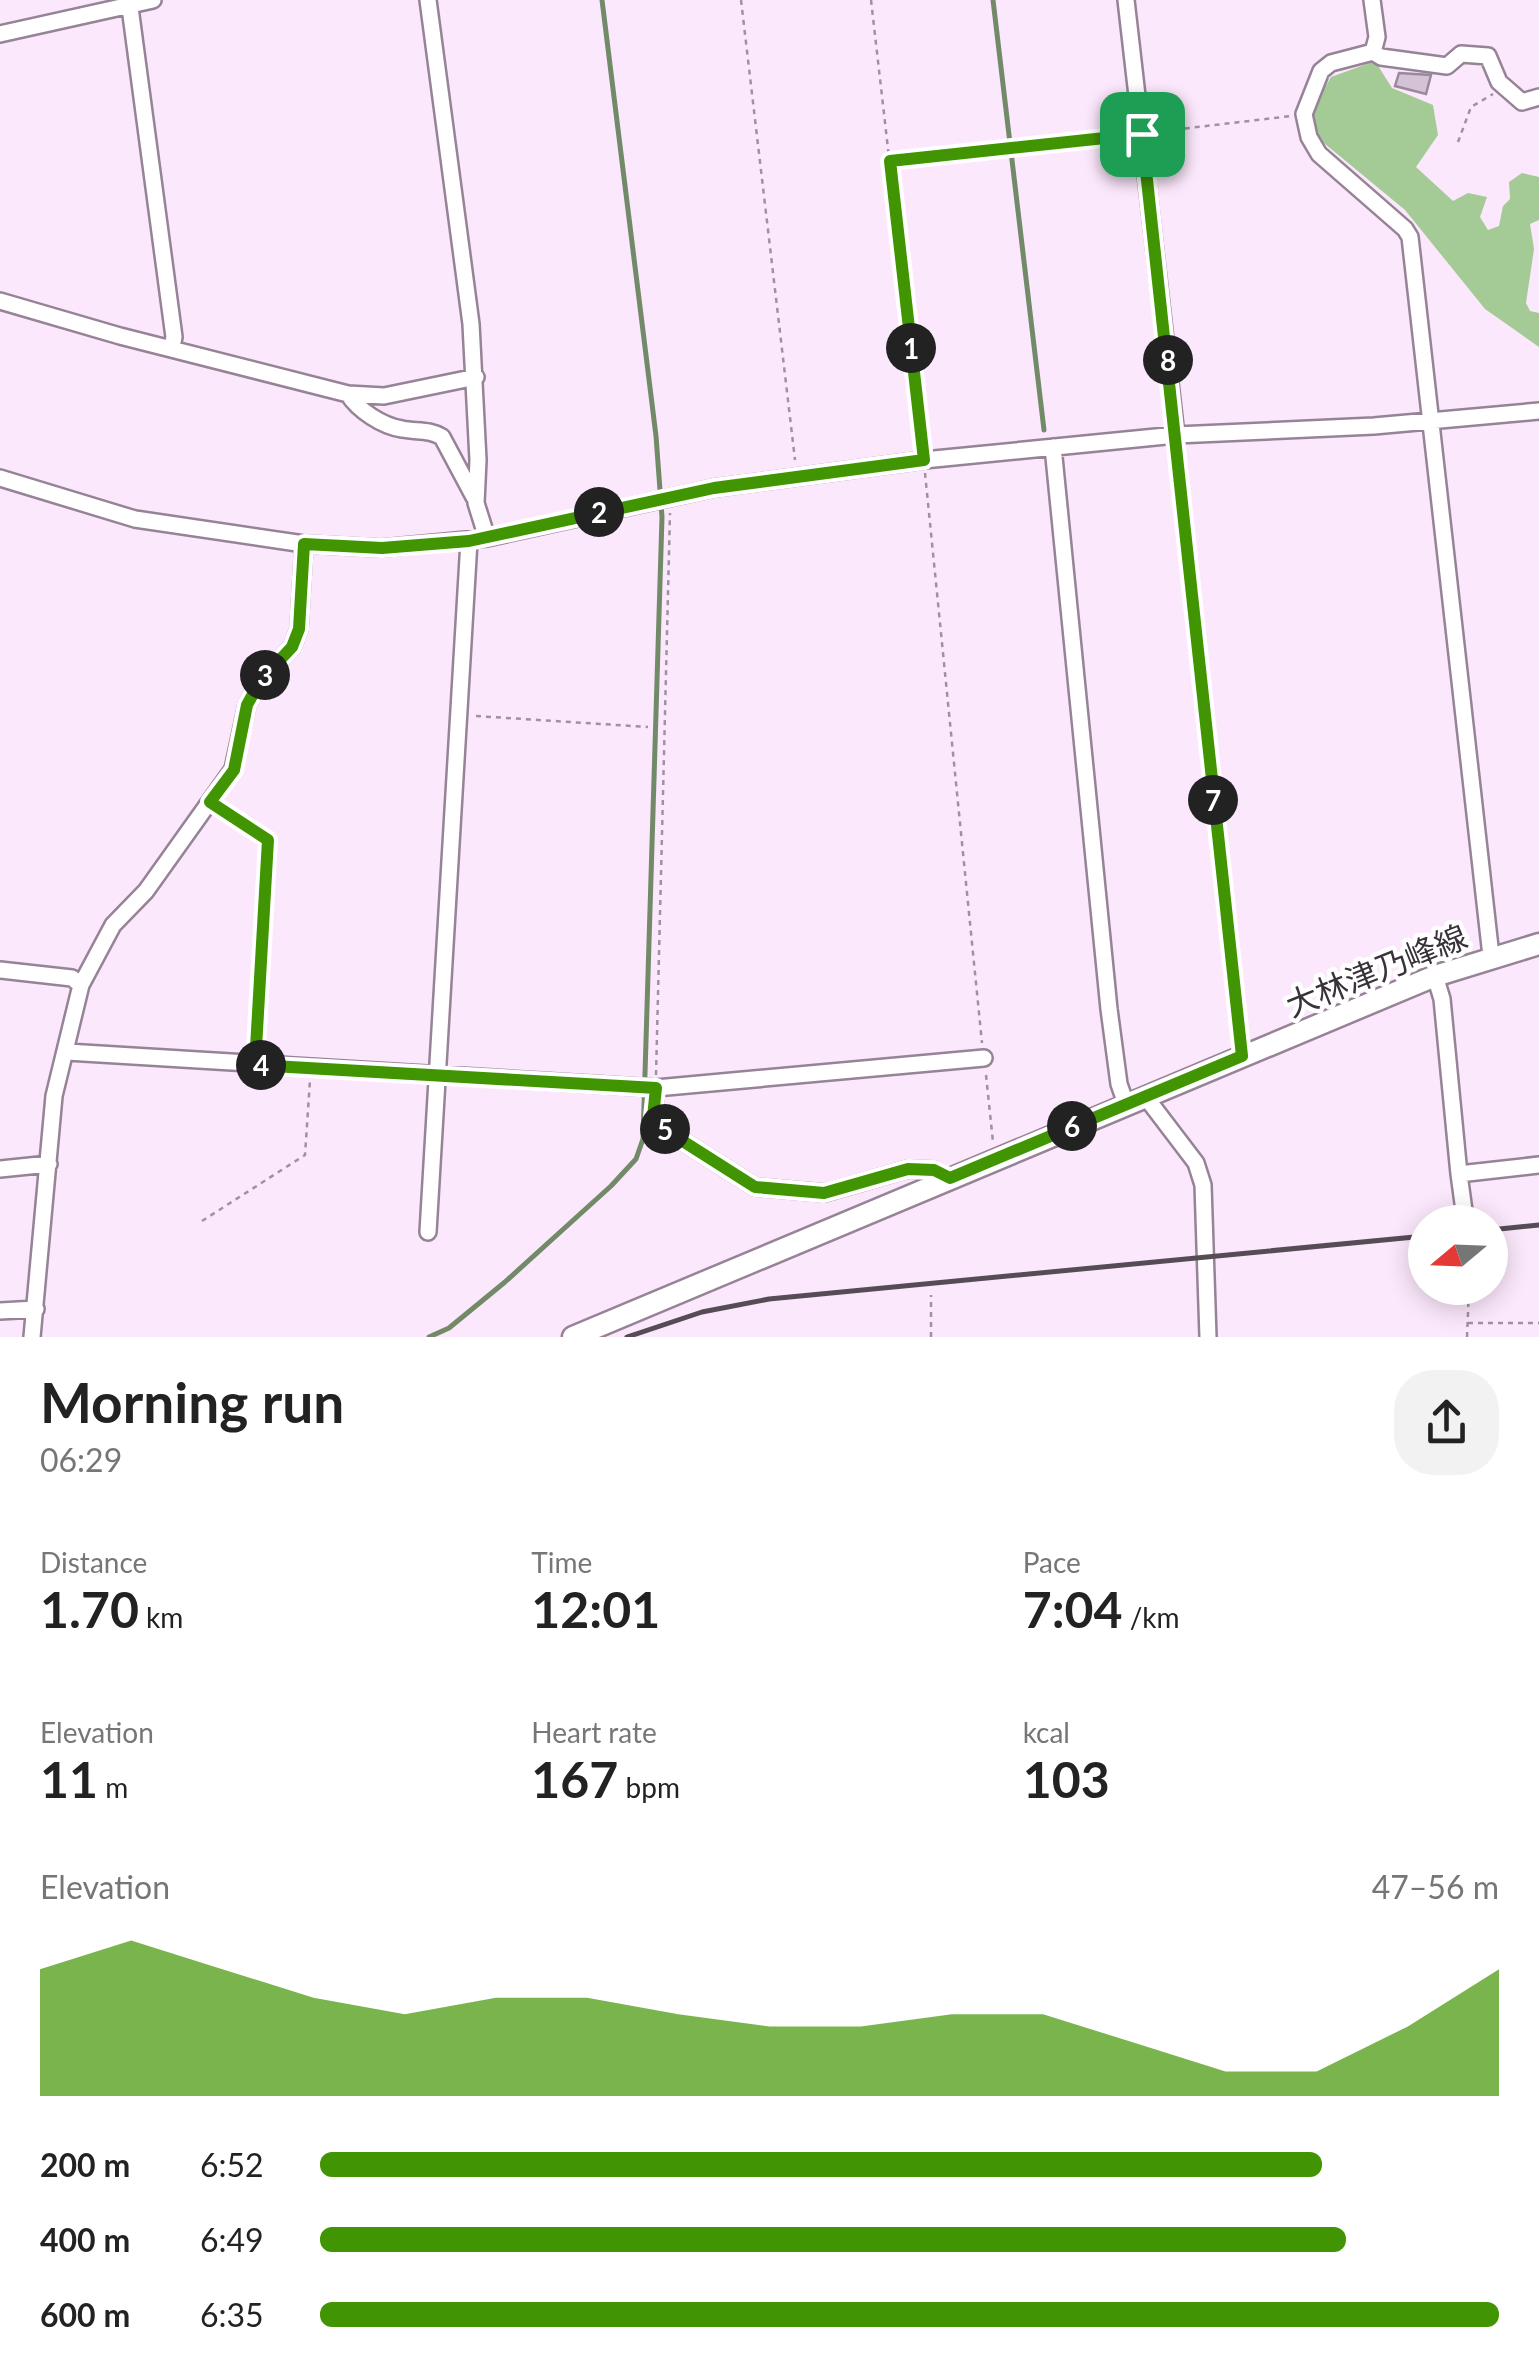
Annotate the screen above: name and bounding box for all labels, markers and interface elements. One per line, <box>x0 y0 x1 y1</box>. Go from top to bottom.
pin <box>1100 92 1185 177</box>
icon: arrive <box>1115 107 1170 162</box>
pin: 1 <box>886 323 936 373</box>
text: 1 <box>903 331 919 365</box>
pin: 8 <box>1143 335 1193 385</box>
text: 8 <box>1160 343 1176 377</box>
pin: 2 <box>574 487 624 537</box>
text: 2 <box>591 495 607 529</box>
pin: 3 <box>240 650 290 700</box>
text: 3 <box>257 658 273 692</box>
pin: 7 <box>1188 775 1238 825</box>
text: 7 <box>1205 783 1221 817</box>
street label: 大林津乃峰線 <box>1280 916 1472 1024</box>
pin: 4 <box>236 1040 286 1090</box>
text: 4 <box>253 1048 269 1082</box>
pin: 6 <box>1047 1101 1097 1151</box>
pin: 5 <box>640 1104 690 1154</box>
text: 6 <box>1064 1109 1080 1143</box>
text: 5 <box>657 1112 673 1146</box>
north arrow <box>1408 1205 1508 1305</box>
map controls <box>1408 1205 1508 1305</box>
text: Morning run <box>40 1369 344 1435</box>
button: share <box>1394 1370 1499 1475</box>
text: 06:29 <box>40 1440 122 1479</box>
text: Distance <box>40 1545 147 1579</box>
text: Time <box>531 1545 592 1579</box>
text: Pace <box>1023 1545 1081 1579</box>
text: 1.70 <box>40 1579 139 1639</box>
text: 12:01 <box>531 1579 660 1639</box>
text: 7:04 <box>1023 1579 1123 1639</box>
text: km <box>139 1600 183 1634</box>
text: /km <box>1123 1600 1180 1634</box>
text: Elevation <box>40 1715 154 1749</box>
text: Heart rate <box>531 1715 657 1749</box>
text: kcal <box>1023 1715 1070 1749</box>
text: 11 <box>40 1749 98 1809</box>
text: 167 <box>531 1749 618 1809</box>
text: 103 <box>1023 1749 1110 1809</box>
text: m <box>98 1770 128 1804</box>
text: bpm <box>618 1770 680 1804</box>
text: Elevation <box>40 1867 170 1906</box>
text: 47–56 m <box>1372 1867 1499 1906</box>
text: 200 m <box>40 2145 130 2184</box>
text: 6:52 <box>200 2145 264 2184</box>
text: 400 m <box>40 2220 130 2259</box>
text: 6:49 <box>200 2220 264 2259</box>
text: 600 m <box>40 2295 130 2334</box>
text: 6:35 <box>200 2295 264 2334</box>

